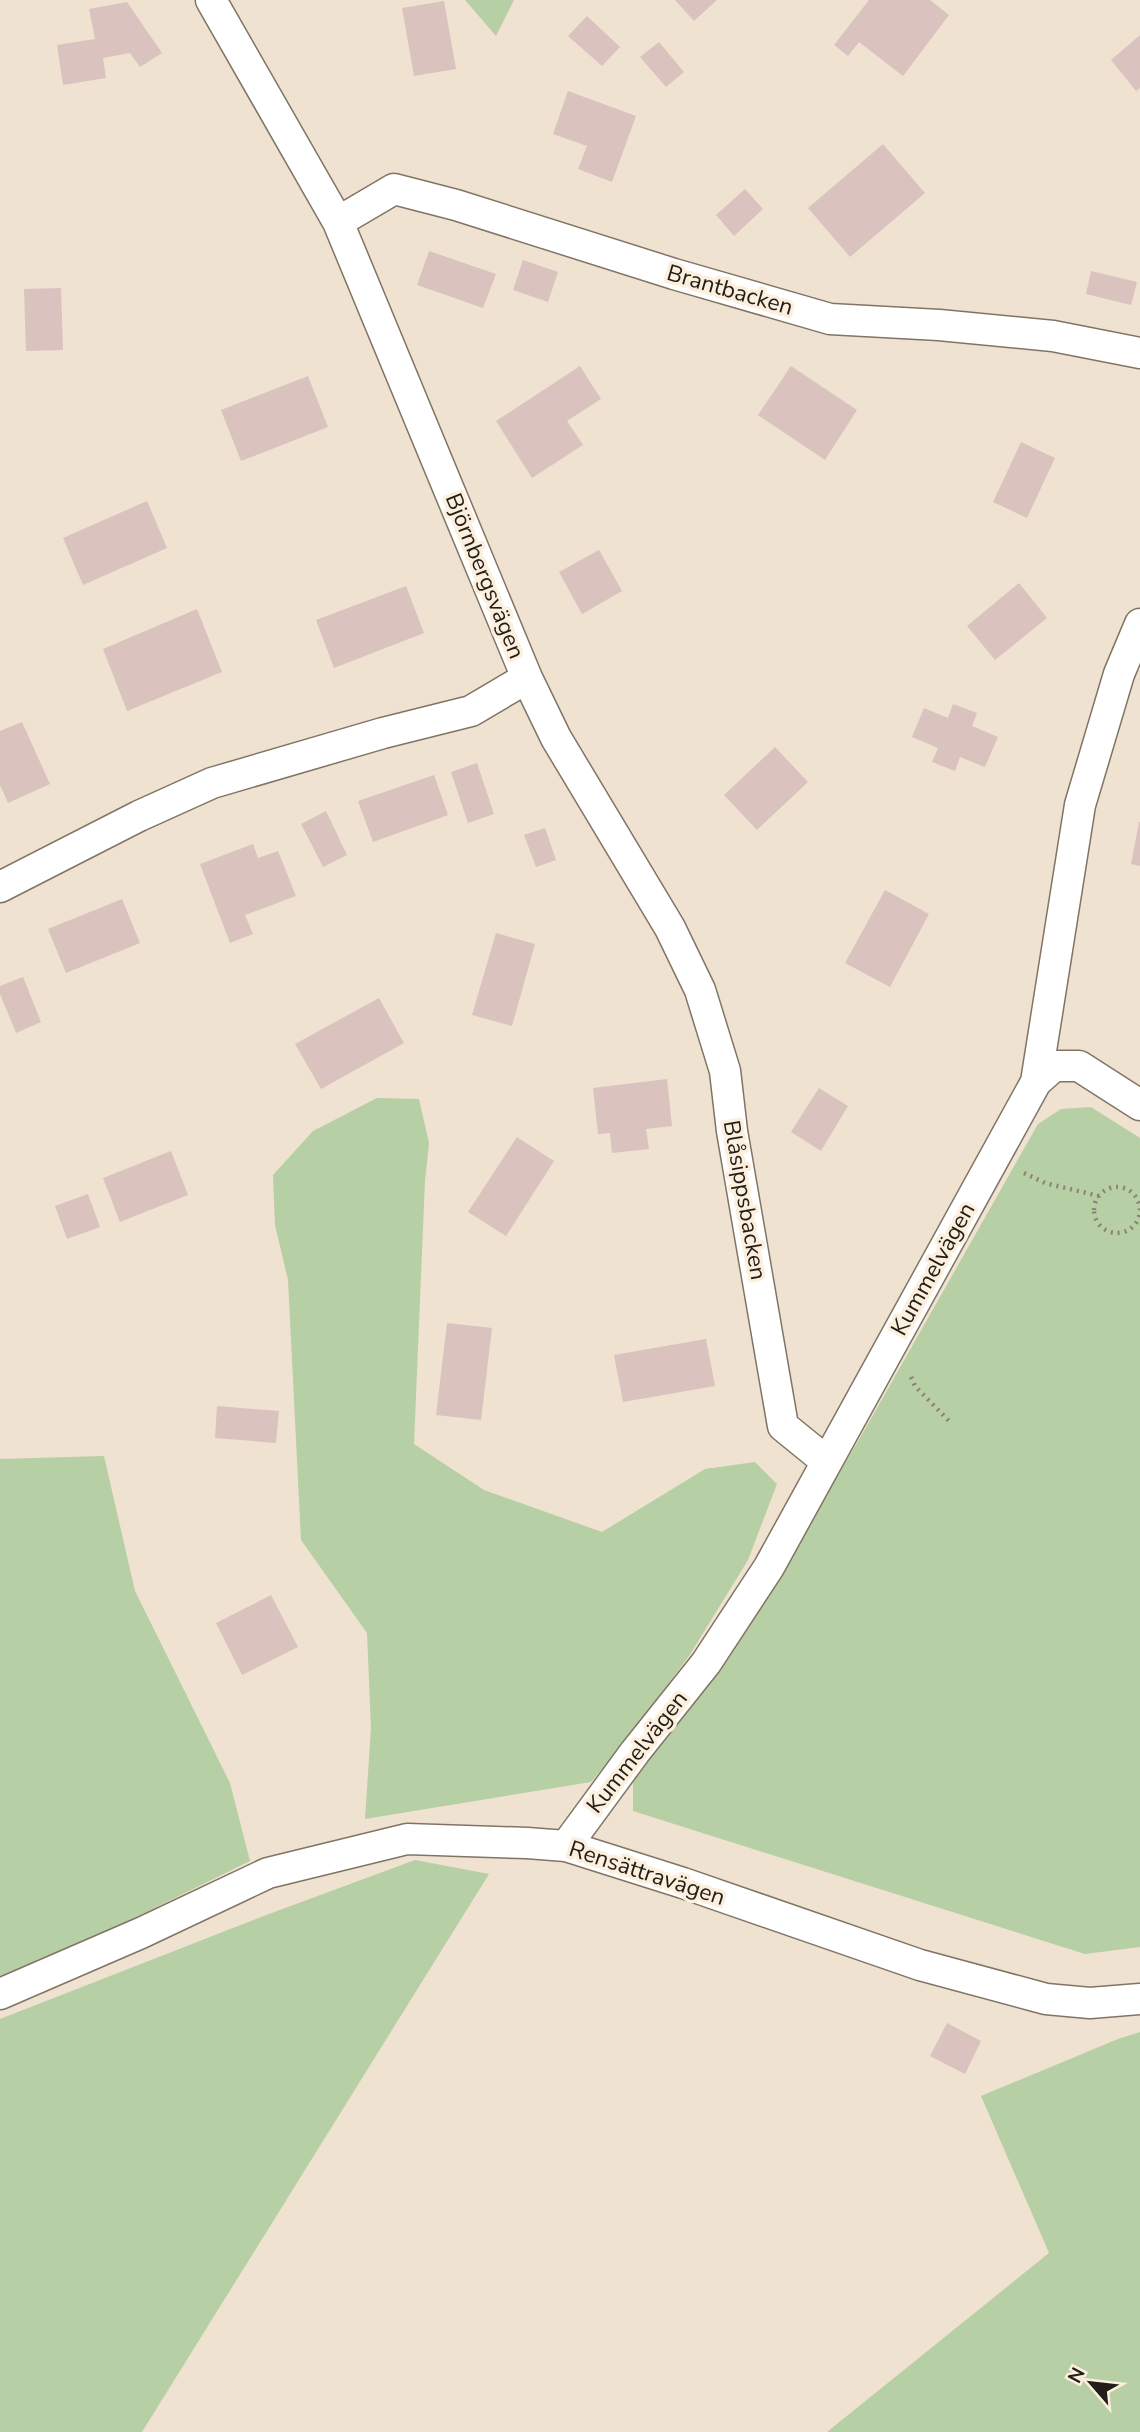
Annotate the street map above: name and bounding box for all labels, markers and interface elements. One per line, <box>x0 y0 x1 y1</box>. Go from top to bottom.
street label: Brantbacken <box>663 257 797 323</box>
street label: Björnbergsvägen <box>438 489 532 663</box>
street label: Blåsippsbacken <box>716 1118 774 1282</box>
street label: Kummelvägen <box>884 1197 982 1341</box>
street label: Kummelvägen <box>579 1684 695 1820</box>
street label: Rensättravägen <box>565 1833 729 1913</box>
north arrow <box>1056 2348 1126 2418</box>
text: N <box>1062 2363 1092 2388</box>

